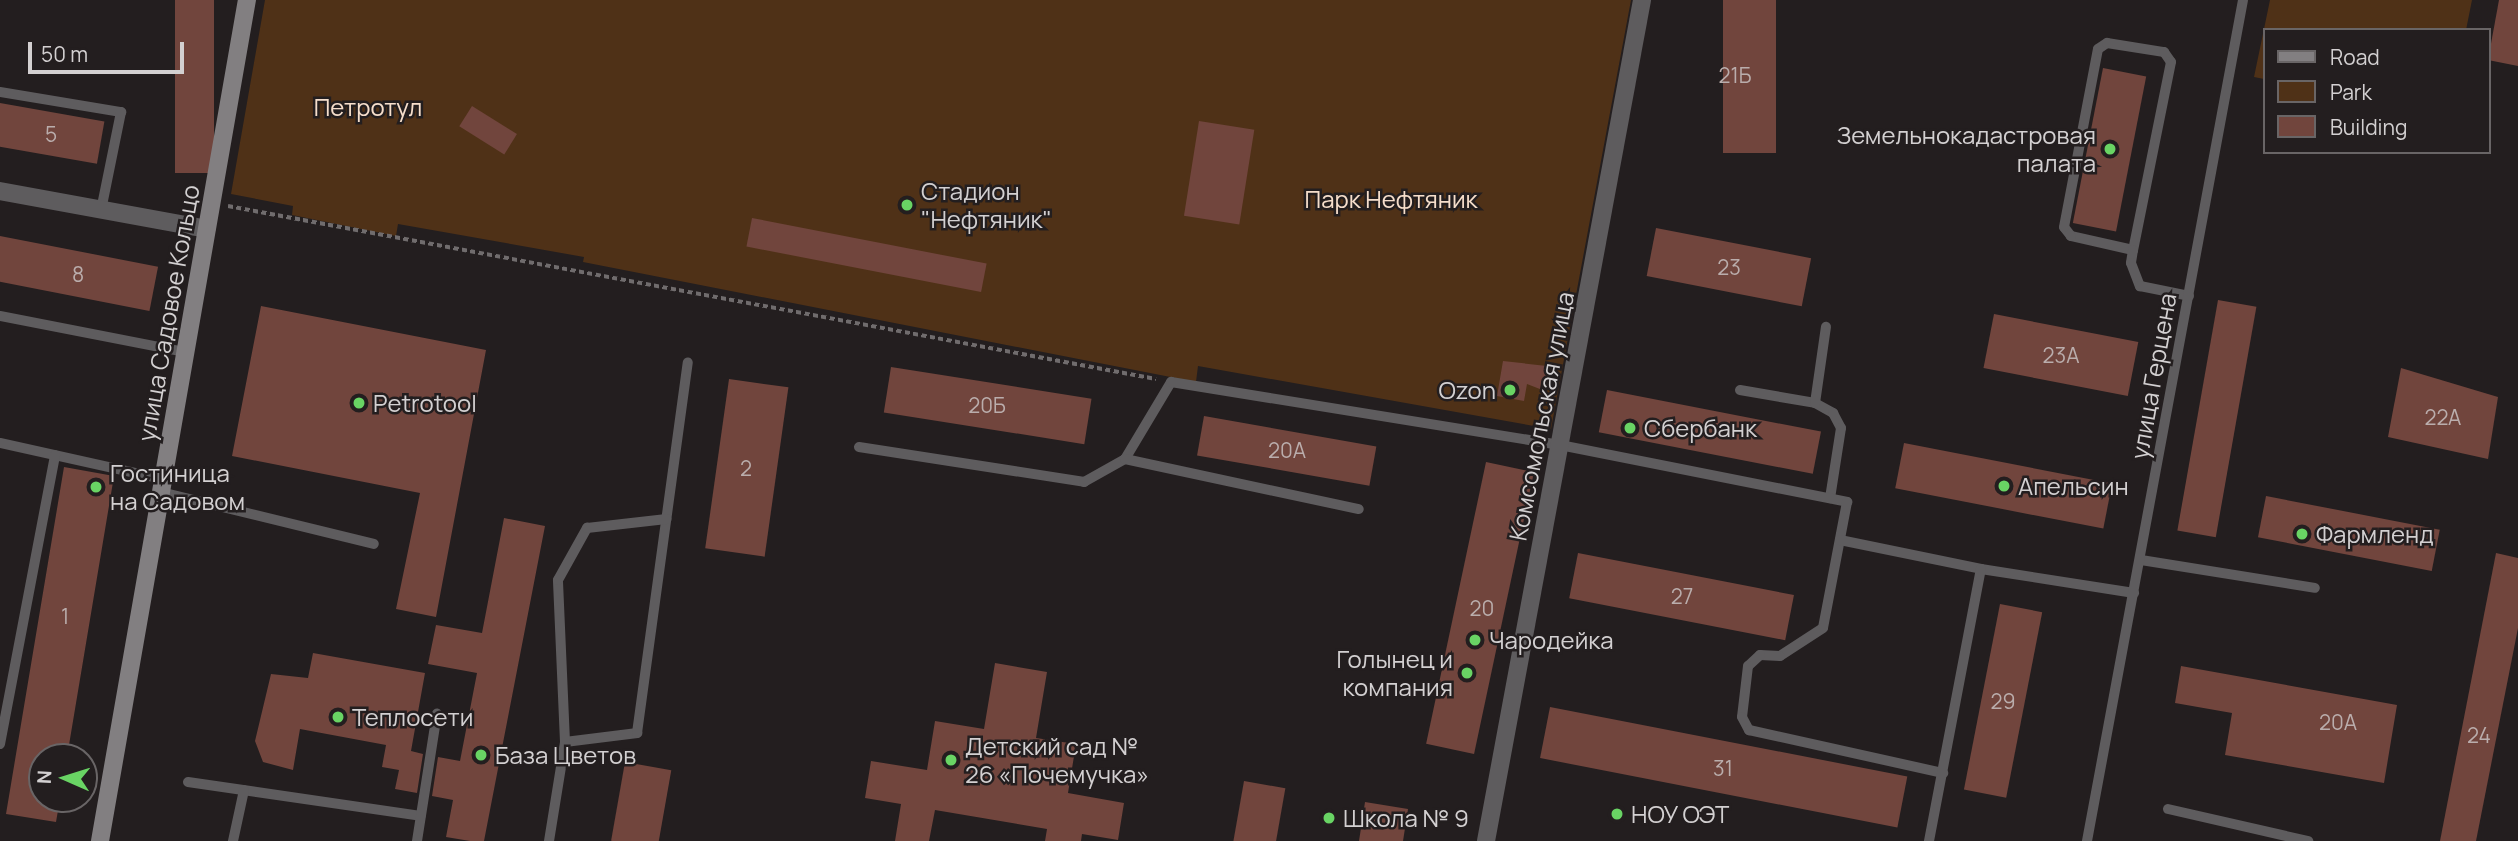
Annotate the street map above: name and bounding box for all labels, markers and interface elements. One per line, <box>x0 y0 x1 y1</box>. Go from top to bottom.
scale bar <box>32 28 187 72</box>
legend <box>2262 28 2490 154</box>
text: 50 m <box>41 40 88 68</box>
text: Road <box>2330 43 2380 71</box>
house number: 21Б <box>1719 62 1751 88</box>
text: Park <box>2330 78 2372 106</box>
park label: Петротул <box>314 93 422 121</box>
text: Building <box>2330 113 2407 141</box>
house number: 5 <box>45 121 57 147</box>
place label: Земельнокадастровая палата <box>1837 121 2096 177</box>
marker: Земельнокадастровая палата <box>2102 141 2118 157</box>
place label: Стадион "Нефтяник" <box>921 177 1052 233</box>
street label: улица Садовое Кольцо <box>131 182 205 444</box>
park label: Парк Нефтяник <box>1305 185 1477 213</box>
marker: Стадион "Нефтяник" <box>899 197 915 213</box>
house number: 23 <box>1717 254 1741 280</box>
house number: 8 <box>72 261 84 287</box>
street label: Комсомольская улица <box>1503 289 1579 543</box>
street label: улица Герцена <box>2124 291 2182 461</box>
house number: 23А <box>2043 342 2079 368</box>
place label: Ozon <box>1438 376 1496 404</box>
marker: Ozon <box>1502 382 1518 398</box>
place label: Petrotool <box>373 389 477 417</box>
house number: 20Б <box>968 392 1006 418</box>
marker: Petrotool <box>351 395 367 411</box>
house number: 22А <box>2425 404 2461 430</box>
place label: Сбербанк <box>1644 414 1757 442</box>
marker: Сбербанк <box>1622 420 1638 436</box>
house number: 20А <box>1268 437 1306 463</box>
house number: 2 <box>740 455 752 481</box>
place label: Гостиница на Садовом <box>110 459 245 515</box>
place label: Апельсин <box>2018 472 2129 500</box>
marker: Апельсин <box>1996 478 2012 494</box>
marker: Гостиница на Садовом <box>88 479 104 495</box>
place label: Фармленд <box>2316 520 2434 548</box>
marker: Фармленд <box>2294 526 2310 542</box>
house number: 27 <box>1671 583 1693 609</box>
house number: 20 <box>1470 595 1494 621</box>
house number: 1 <box>61 603 69 629</box>
place label: Чародейка <box>1489 626 1614 654</box>
marker: Чародейка <box>1467 632 1483 648</box>
place label: Голынец и компания <box>1337 645 1453 701</box>
marker: Голынец и компания <box>1459 665 1475 681</box>
house number: 29 <box>1990 688 2016 714</box>
place label: Теплосети <box>352 703 473 731</box>
marker: Теплосети <box>330 709 346 725</box>
house number: 20А <box>2319 709 2357 735</box>
house number: 24 <box>2467 722 2491 748</box>
place label: Детский сад № 26 «Почемучка» <box>965 732 1149 788</box>
place label: База Цветов <box>495 741 636 769</box>
north arrow <box>28 743 98 813</box>
marker: База Цветов <box>473 747 489 763</box>
marker: Детский сад № 26 «Почемучка» <box>943 752 959 768</box>
house number: 31 <box>1713 755 1733 781</box>
text: N <box>31 770 57 785</box>
place label: НОУ ОЭТ <box>1631 800 1730 828</box>
place label: Школа № 9 <box>1343 804 1469 832</box>
marker: НОУ ОЭТ <box>1609 806 1625 822</box>
marker: Школа № 9 <box>1321 810 1337 826</box>

